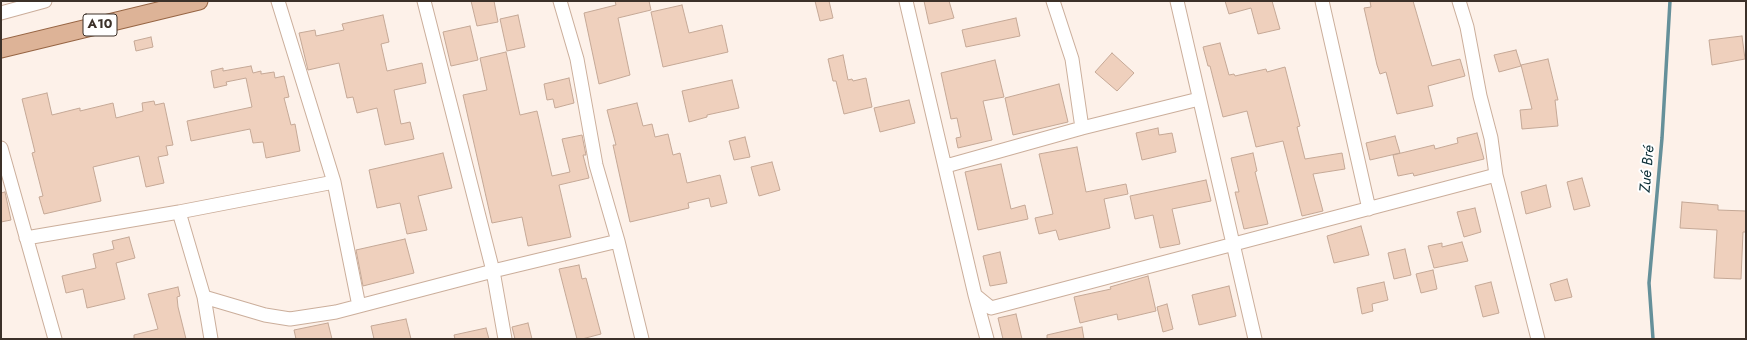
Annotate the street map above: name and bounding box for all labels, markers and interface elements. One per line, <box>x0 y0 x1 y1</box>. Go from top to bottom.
road number: A10 <box>83 14 117 36</box>
water label: Zué Bré <box>1637 145 1659 193</box>

